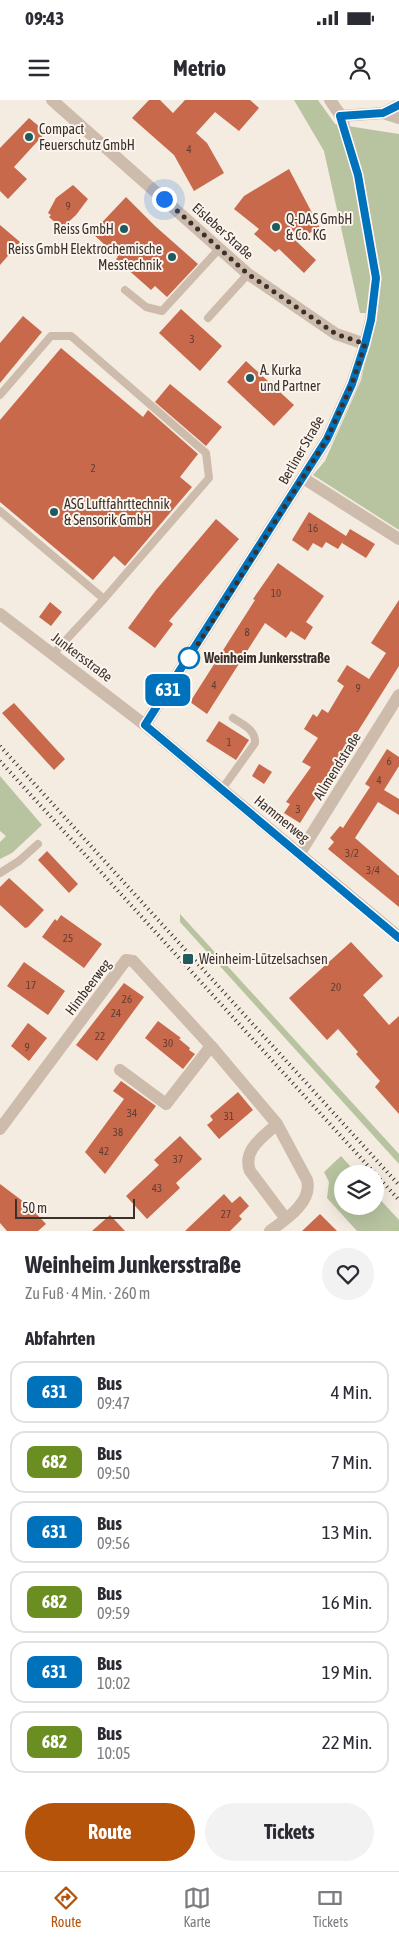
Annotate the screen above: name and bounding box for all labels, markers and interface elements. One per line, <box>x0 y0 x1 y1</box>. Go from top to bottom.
text: 09:43 <box>25 7 64 29</box>
icon: menu <box>25 54 53 82</box>
icon: person <box>346 54 374 82</box>
text: Metrio <box>173 55 226 81</box>
place label: Compact Feuerschutz GmbH <box>39 121 135 153</box>
marker: Compact Feuerschutz GmbH <box>23 131 35 143</box>
house number: 4 <box>186 143 192 155</box>
your location <box>152 187 177 212</box>
house number: 9 <box>65 200 71 212</box>
street label: Eisleber Straße <box>189 200 257 262</box>
place label: Q-DAS GmbH & Co. KG <box>286 211 352 243</box>
place label: Reiss GmbH <box>53 221 114 237</box>
marker: Q-DAS GmbH & Co. KG <box>270 221 282 233</box>
marker: Reiss GmbH <box>118 223 130 235</box>
place label: Reiss GmbH Elektrochemische Messtechnik <box>8 241 162 273</box>
marker: Reiss GmbH Elektrochemische Messtechnik <box>166 251 178 263</box>
house number: 3 <box>189 333 195 345</box>
place label: A. Kurka und Partner <box>260 362 321 394</box>
marker: A. Kurka und Partner <box>244 372 256 384</box>
street label: Berliner Straße <box>275 413 327 487</box>
house number: 2 <box>90 462 96 474</box>
place label: ASG Luftfahrttechnik & Sensorik GmbH <box>64 496 170 528</box>
marker: ASG Luftfahrttechnik & Sensorik GmbH <box>48 506 60 518</box>
house number: 16 <box>308 522 318 534</box>
house number: 10 <box>271 587 281 599</box>
house number: 8 <box>244 626 250 638</box>
street label: Junkersstraße <box>49 629 115 685</box>
marker: Weinheim Junkersstraße <box>178 647 200 669</box>
place label: Weinheim Junkersstraße <box>203 650 330 666</box>
line badge: 631 <box>139 674 197 706</box>
text: 631 <box>155 679 181 700</box>
house number: 4 <box>211 679 217 691</box>
house number: 9 <box>355 682 361 694</box>
street label: Allmendstraße <box>310 729 364 803</box>
house number: 1 <box>226 736 232 748</box>
house number: 6 <box>386 755 392 767</box>
house number: 4 <box>376 774 382 786</box>
street label: Hammerweg <box>251 792 313 846</box>
house number: 3 <box>295 803 301 815</box>
house number: 3/2 <box>345 847 359 859</box>
house number: 3/4 <box>366 864 380 876</box>
house number: 25 <box>63 932 73 944</box>
place label: Weinheim-Lützelsachsen <box>199 951 328 967</box>
marker: Weinheim-Lützelsachsen <box>181 952 195 966</box>
street label: Himbeerweg <box>62 956 114 1018</box>
house number: 17 <box>26 979 36 991</box>
house number: 20 <box>331 981 341 993</box>
house number: 26 <box>122 993 132 1005</box>
house number: 24 <box>111 1007 121 1019</box>
house number: 22 <box>95 1030 105 1042</box>
house number: 30 <box>163 1037 173 1049</box>
house number: 9 <box>24 1041 30 1053</box>
house number: 34 <box>127 1107 137 1119</box>
house number: 31 <box>224 1110 234 1122</box>
house number: 38 <box>113 1126 123 1138</box>
house number: 42 <box>99 1145 109 1157</box>
house number: 37 <box>173 1153 183 1165</box>
map controls <box>334 1165 384 1215</box>
button: layers <box>334 1165 384 1215</box>
house number: 43 <box>152 1182 162 1194</box>
scale bar <box>15 1196 135 1219</box>
text: 50 m <box>22 1200 47 1216</box>
house number: 27 <box>221 1208 231 1220</box>
button: heart <box>322 1248 374 1300</box>
text: Weinheim Junkersstraße <box>25 1251 241 1278</box>
text: Zu Fuß · 4 Min. · 260 m <box>25 1284 150 1302</box>
text: Abfahrten <box>25 1327 95 1349</box>
text: Bus <box>97 1372 122 1394</box>
text: 631 <box>42 1381 67 1402</box>
text: 4 Min. <box>331 1381 372 1403</box>
text: 09:47 <box>97 1394 130 1412</box>
text: Bus <box>97 1442 122 1464</box>
text: 682 <box>42 1451 67 1472</box>
text: 7 Min. <box>331 1451 372 1473</box>
text: 09:50 <box>97 1464 130 1482</box>
text: Bus <box>97 1512 122 1534</box>
text: 631 <box>42 1521 67 1542</box>
text: 13 Min. <box>322 1521 372 1543</box>
text: 09:56 <box>97 1534 130 1552</box>
text: Bus <box>97 1582 122 1604</box>
text: 682 <box>42 1591 67 1612</box>
text: 16 Min. <box>322 1591 372 1613</box>
text: 09:59 <box>97 1604 130 1622</box>
text: Bus <box>97 1652 122 1674</box>
text: 631 <box>42 1661 67 1682</box>
text: 19 Min. <box>322 1661 372 1683</box>
text: 10:02 <box>97 1674 131 1692</box>
text: Bus <box>97 1722 122 1744</box>
text: 682 <box>42 1731 67 1752</box>
text: 22 Min. <box>322 1731 372 1753</box>
text: 10:05 <box>97 1744 131 1762</box>
button: Route <box>25 1803 195 1861</box>
button: Tickets <box>205 1803 374 1861</box>
tab: Route <box>51 1884 81 1930</box>
tab: Karte <box>183 1884 211 1930</box>
tab: Tickets <box>313 1884 348 1930</box>

